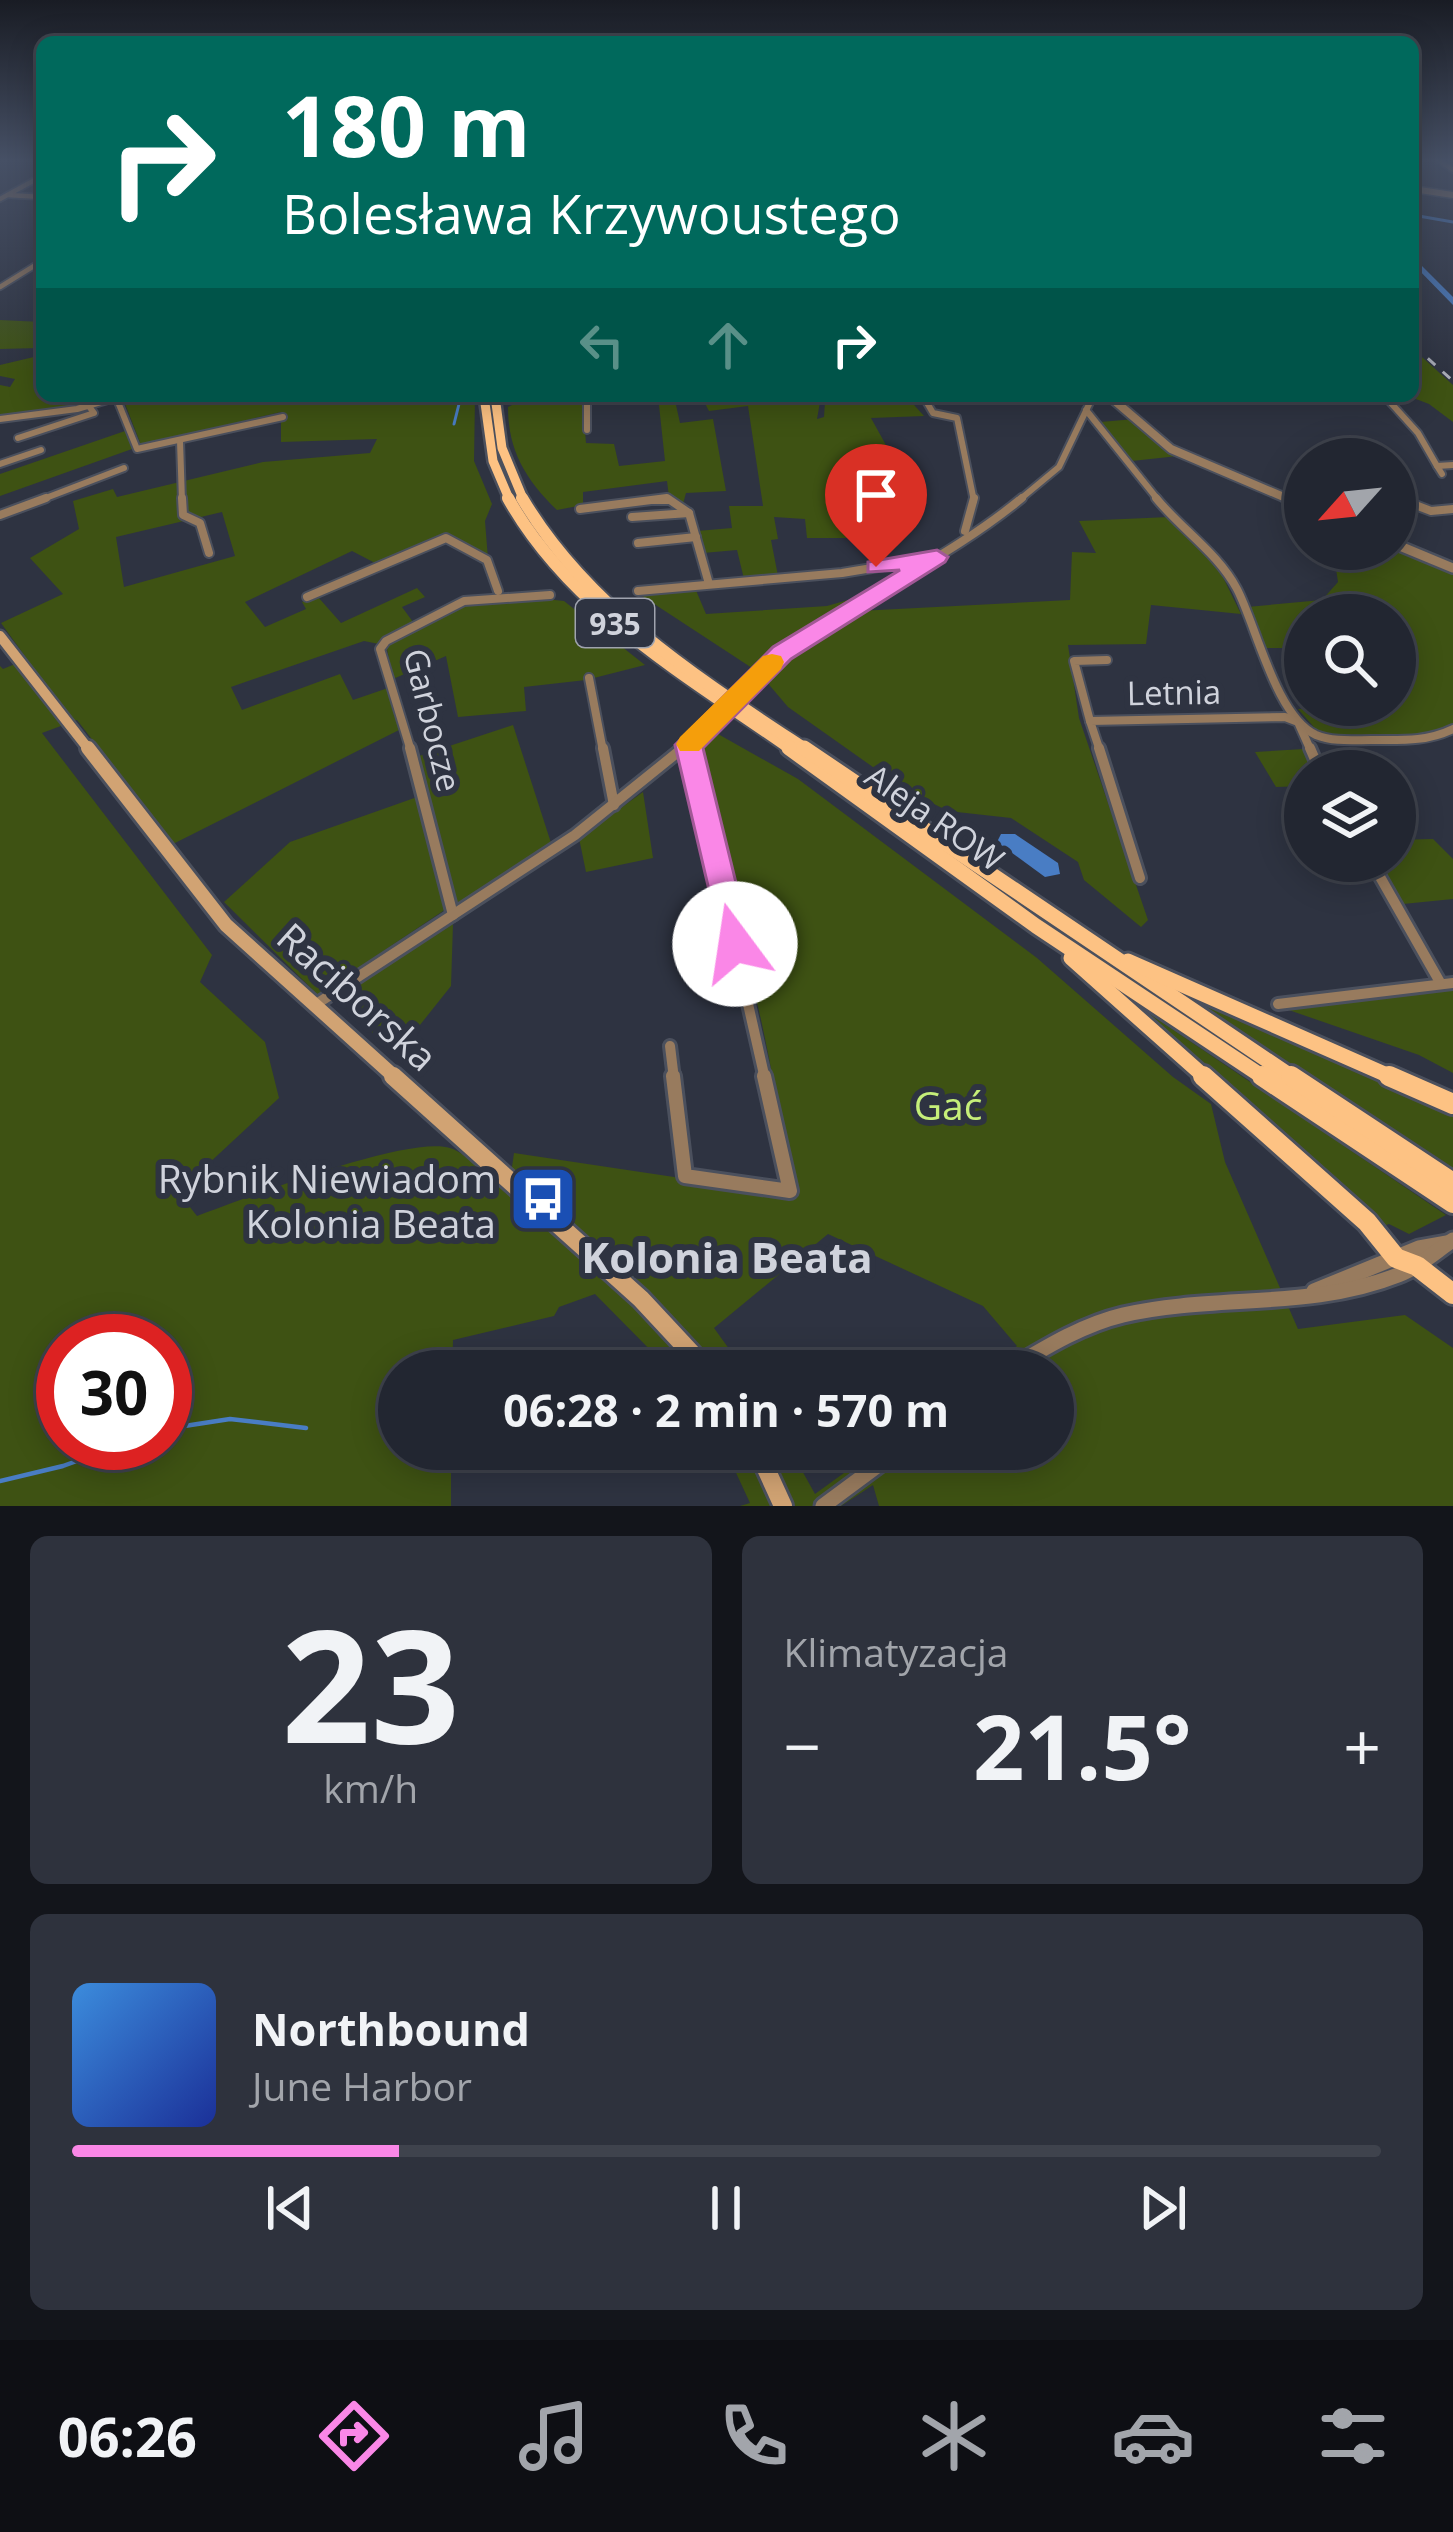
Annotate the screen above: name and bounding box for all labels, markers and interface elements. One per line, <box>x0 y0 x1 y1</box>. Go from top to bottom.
text: 180 m <box>282 67 530 182</box>
icon: right <box>84 84 240 240</box>
text: Bolesława Krzywoustego <box>282 176 901 250</box>
icon: left <box>569 312 635 378</box>
icon: ahead <box>695 312 761 378</box>
icon: right <box>821 312 887 378</box>
north arrow <box>1284 438 1416 570</box>
map controls <box>1284 438 1416 882</box>
pin <box>825 444 927 567</box>
icon: arrive <box>843 462 909 528</box>
button: search <box>1284 594 1416 726</box>
road number: 935 <box>576 599 654 647</box>
street label: Garbocze <box>394 644 472 796</box>
street label: Letnia <box>1126 669 1222 715</box>
button: layers <box>1284 750 1416 882</box>
street label: Aleja ROW <box>857 753 1013 881</box>
position arrow <box>672 881 798 1007</box>
street label: Raciborska <box>267 910 449 1082</box>
park label: Gać <box>914 1078 982 1131</box>
place label: Rybnik Niewiadom Kolonia Beata <box>158 1151 496 1249</box>
bus stop icon: Rybnik Niewiadom Kolonia Beata <box>508 1164 578 1234</box>
district label: Kolonia Beata <box>581 1228 873 1285</box>
speed limit sign: 30 <box>36 1314 192 1470</box>
text: 06:28 · 2 min · 570 m <box>503 1379 949 1440</box>
text: 23 <box>282 1576 460 1789</box>
text: Klimatyzacja <box>784 1625 1008 1678</box>
text: 21.5° <box>973 1684 1192 1806</box>
text: − <box>784 1700 821 1790</box>
text: + <box>1343 1700 1381 1790</box>
text: km/h <box>323 1761 418 1814</box>
text: Northbound <box>252 1998 530 2059</box>
text: June Harbor <box>252 2059 472 2112</box>
icon: previous <box>257 2175 323 2241</box>
icon: pause <box>693 2175 759 2241</box>
icon: next <box>1130 2175 1196 2241</box>
icon: directions <box>312 2394 396 2478</box>
icon: music <box>512 2394 596 2478</box>
icon: phone <box>712 2394 796 2478</box>
icon: climate <box>912 2394 996 2478</box>
icon: car <box>1111 2394 1195 2478</box>
icon: filters <box>1311 2394 1395 2478</box>
text: 06:26 <box>58 2399 197 2473</box>

